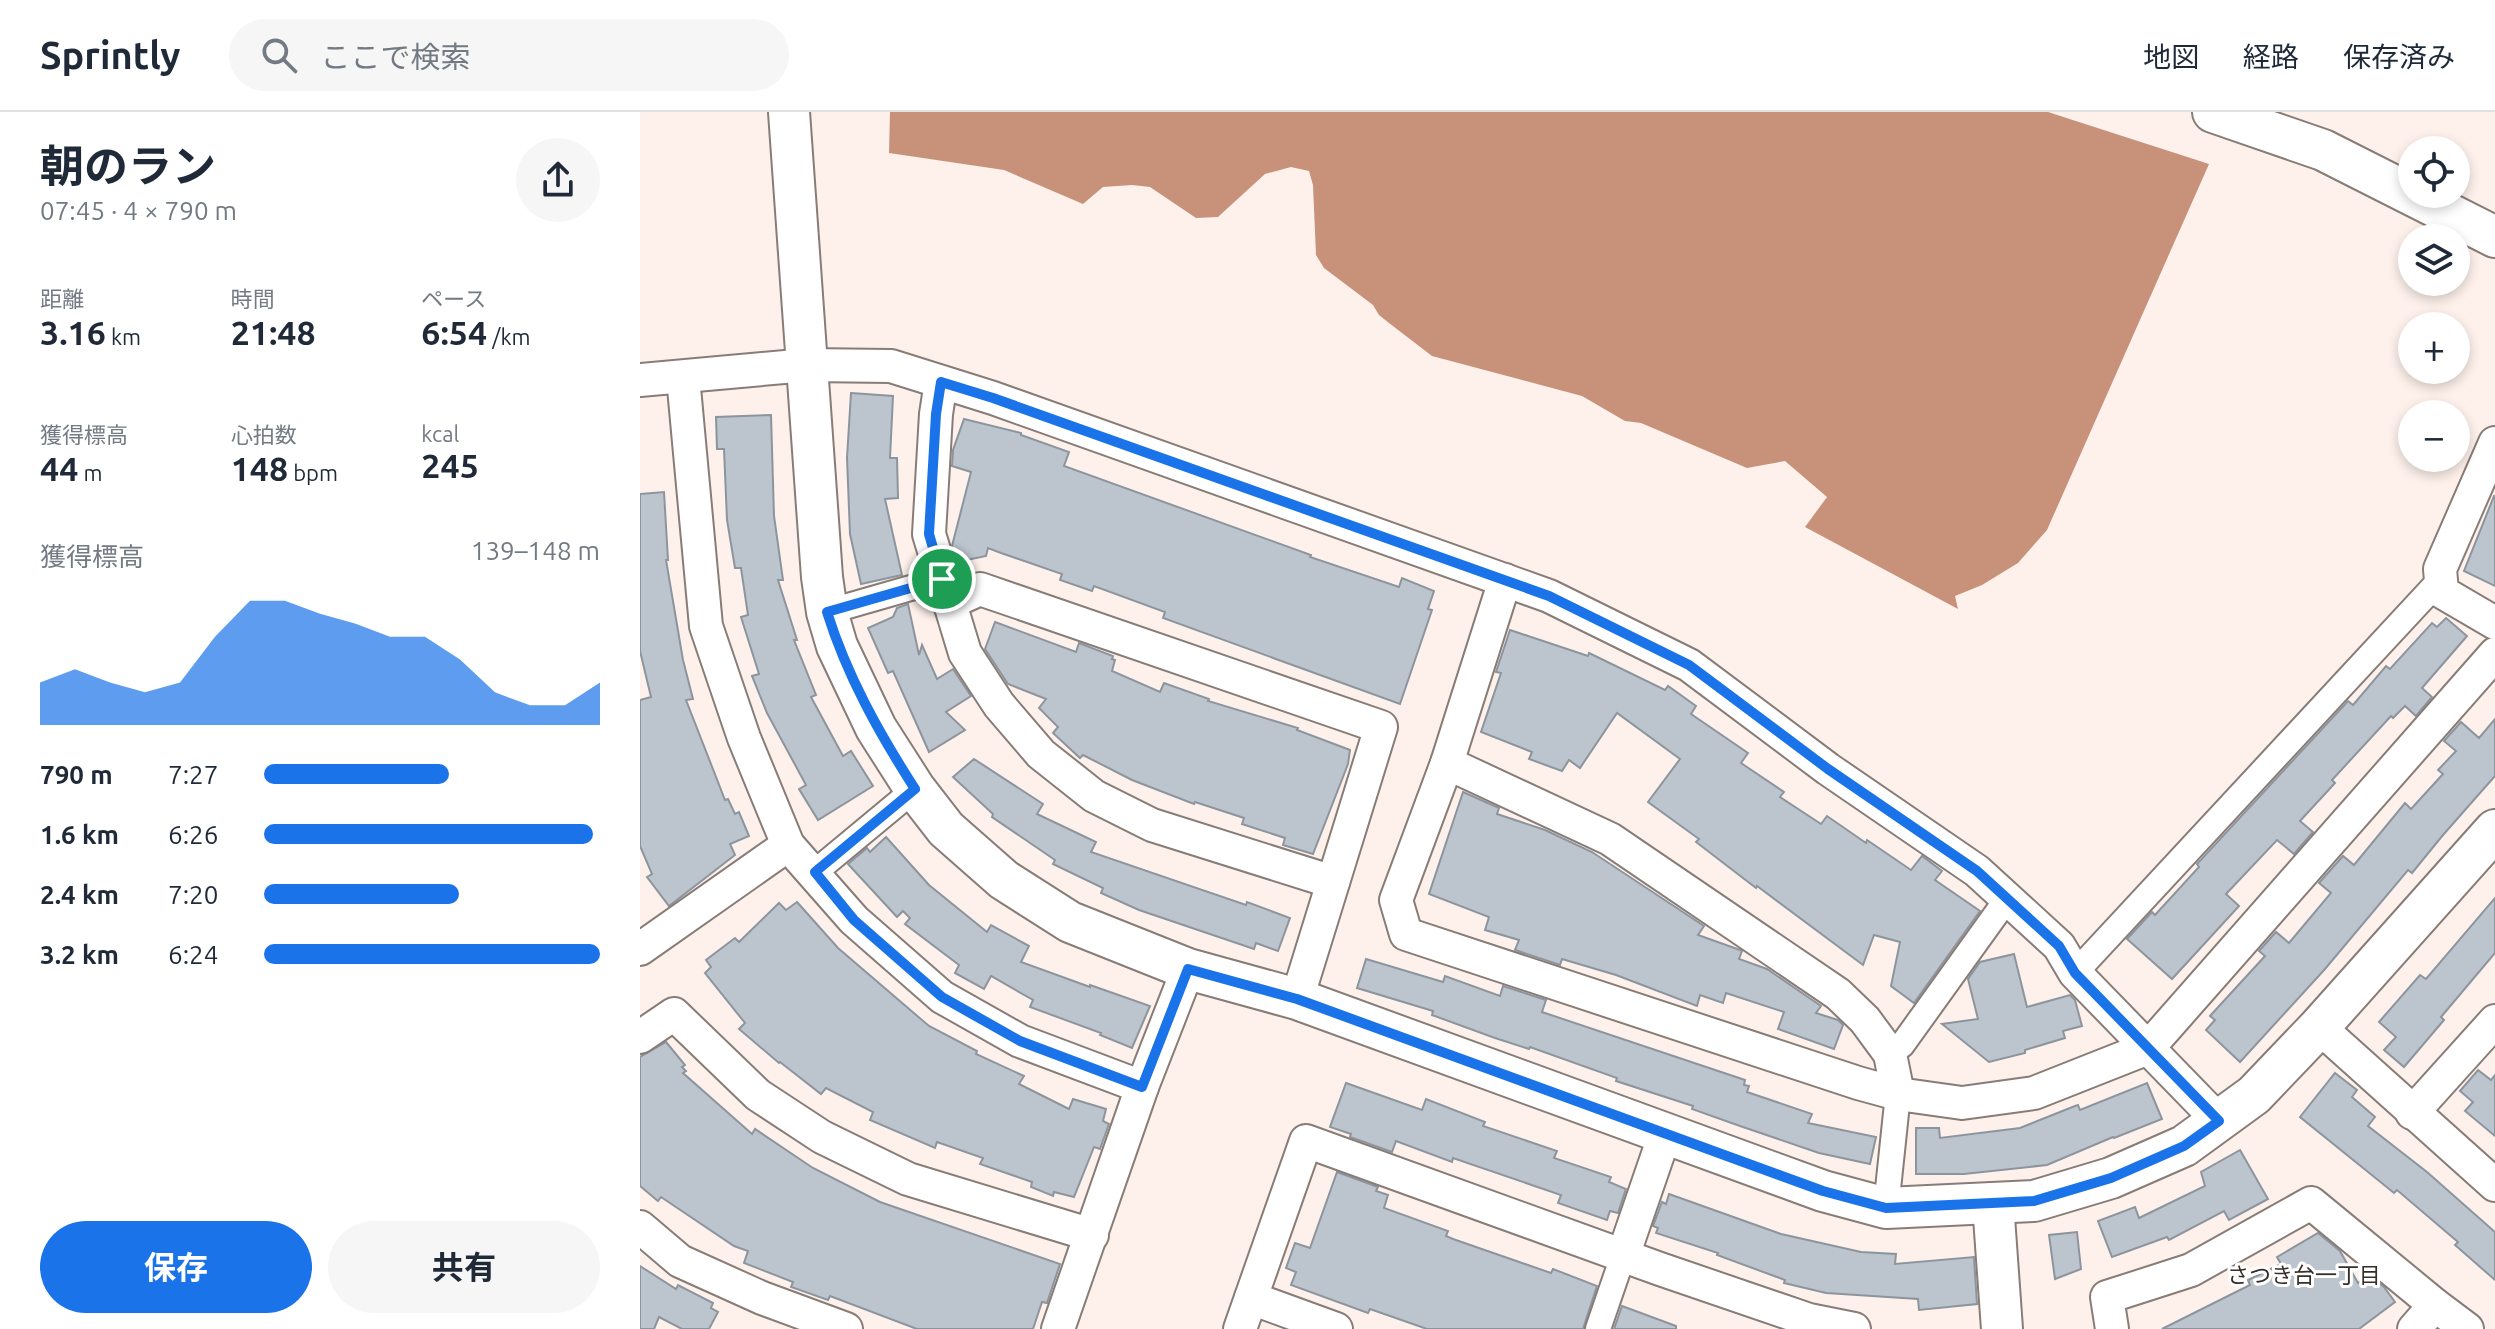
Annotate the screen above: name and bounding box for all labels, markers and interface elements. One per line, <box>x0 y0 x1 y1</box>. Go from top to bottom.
search box <box>229 19 789 91</box>
icon: search <box>257 33 301 77</box>
text: Sprintly <box>40 34 181 76</box>
text: ここで検索 <box>321 40 471 74</box>
text: 地図 <box>2143 41 2199 72</box>
text: 経路 <box>2243 41 2299 72</box>
text: 保存済み <box>2343 41 2455 72</box>
map controls <box>2398 136 2470 472</box>
button: locate <box>2398 136 2470 208</box>
button: share <box>516 138 600 222</box>
text: 朝のラン <box>40 141 216 190</box>
text: 07:45 · 4 × 790 m <box>40 196 237 225</box>
button: layers <box>2398 224 2470 296</box>
text: 距離 <box>40 286 84 311</box>
text: 時間 <box>231 286 275 311</box>
text: ペース <box>421 286 486 311</box>
button: + <box>2398 312 2470 384</box>
text: 3.16 <box>40 313 106 351</box>
text: 21:48 <box>231 313 316 351</box>
text: 6:54 <box>421 313 487 351</box>
text: km <box>106 324 141 349</box>
text: /km <box>487 324 531 349</box>
button: − <box>2398 400 2470 472</box>
text: kcal <box>421 421 459 446</box>
text: 獲得標高 <box>40 422 128 447</box>
text: 心拍数 <box>231 422 297 447</box>
text: 245 <box>421 446 479 484</box>
text: 44 <box>40 449 78 487</box>
text: 148 <box>231 449 288 487</box>
text: m <box>78 460 102 485</box>
text: bpm <box>288 460 338 485</box>
text: 139–148 m <box>471 536 600 565</box>
text: 獲得標高 <box>40 542 144 571</box>
pin <box>908 545 976 613</box>
icon: arrive <box>920 557 964 601</box>
text: 790 m <box>40 760 113 789</box>
text: 7:27 <box>168 760 218 789</box>
text: 1.6 km <box>40 820 119 849</box>
text: 6:26 <box>168 820 218 849</box>
text: 2.4 km <box>40 880 119 909</box>
text: 7:20 <box>168 880 218 909</box>
text: 3.2 km <box>40 940 119 969</box>
text: 6:24 <box>168 940 218 969</box>
button: 保存 <box>40 1221 312 1313</box>
button: 共有 <box>328 1221 600 1313</box>
district label: さつき台一丁目 <box>2227 1262 2381 1287</box>

